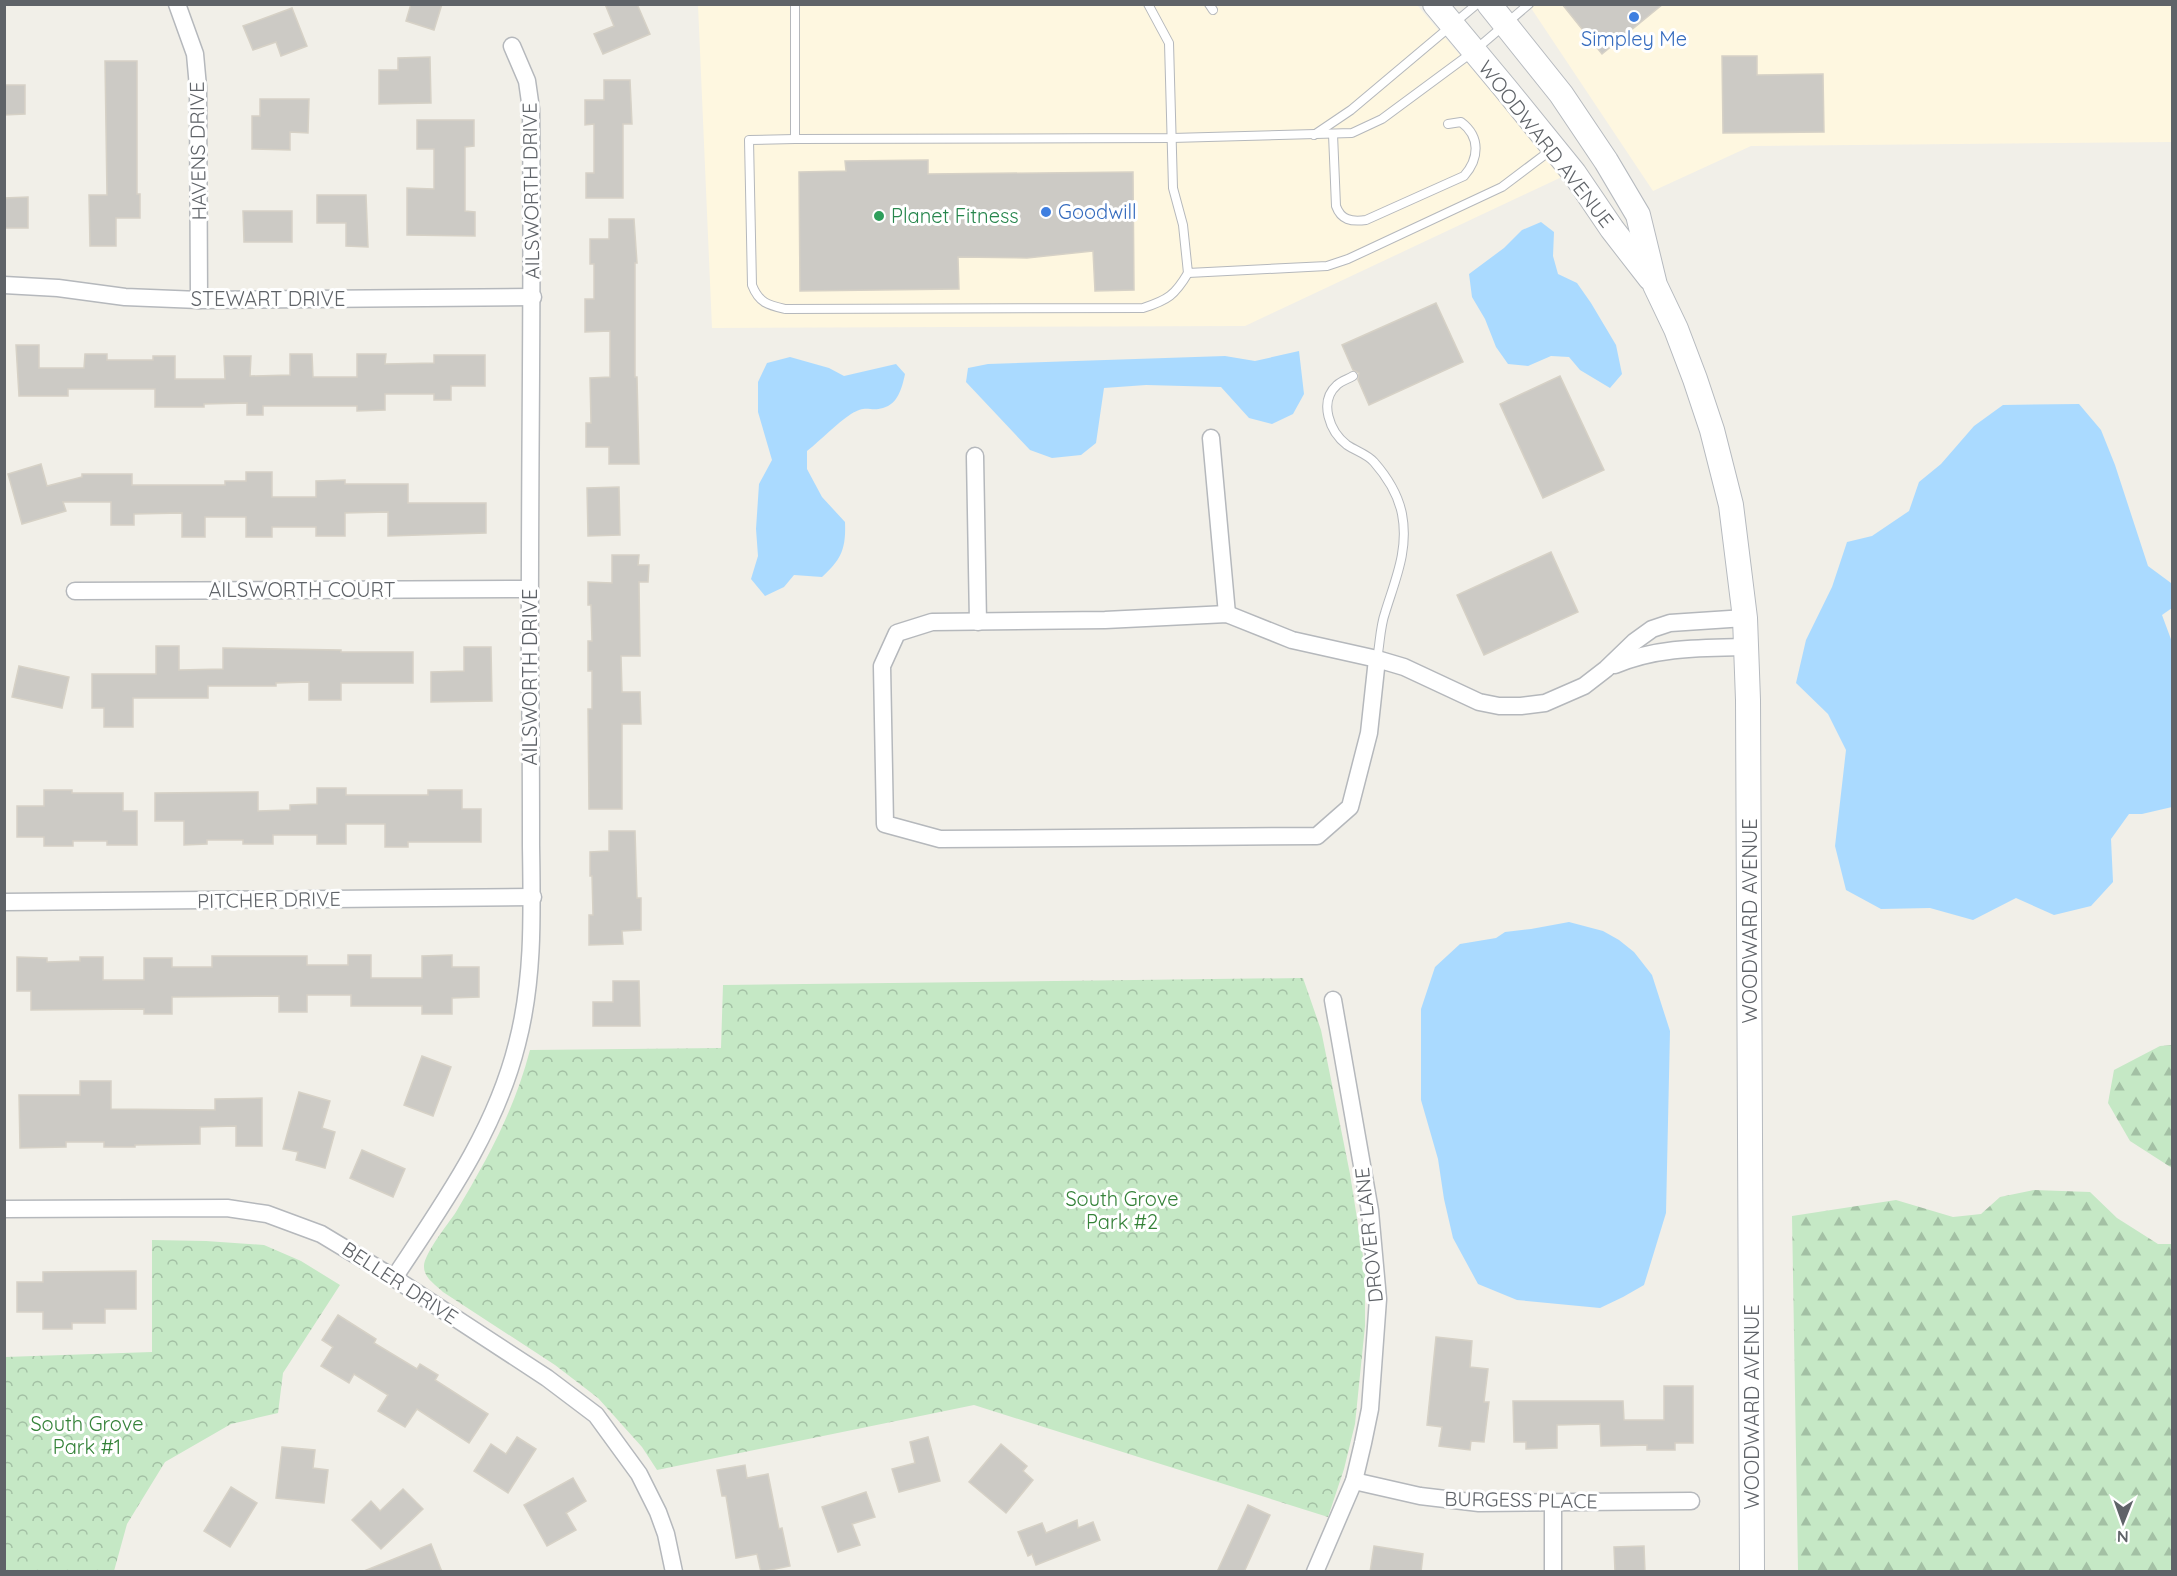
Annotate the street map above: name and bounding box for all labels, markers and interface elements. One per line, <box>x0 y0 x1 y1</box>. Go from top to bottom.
marker: Simpley Me <box>1627 10 1641 24</box>
place label: Simpley Me <box>1581 26 1687 51</box>
street label: WOODWARD AVENUE <box>1473 55 1619 232</box>
street label: HAVENS DRIVE <box>184 81 211 221</box>
street label: AILSWORTH DRIVE <box>516 102 545 280</box>
place label: Goodwill <box>1058 199 1137 224</box>
place label: Planet Fitness <box>891 203 1019 228</box>
marker: Goodwill <box>1039 205 1053 219</box>
marker: Planet Fitness <box>872 209 886 223</box>
street label: STEWART DRIVE <box>191 286 345 311</box>
street label: AILSWORTH COURT <box>208 577 396 602</box>
street label: AILSWORTH DRIVE <box>517 589 542 765</box>
street label: WOODWARD AVENUE <box>1737 818 1762 1024</box>
street label: PITCHER DRIVE <box>197 886 341 913</box>
street label: DROVER LANE <box>1349 1166 1388 1304</box>
park label: South Grove Park #2 <box>1065 1186 1179 1234</box>
street label: BELLER DRIVE <box>338 1236 463 1329</box>
street label: WOODWARD AVENUE <box>1739 1304 1764 1510</box>
park label: South Grove Park #1 <box>30 1411 144 1459</box>
street label: BURGESS PLACE <box>1444 1486 1598 1513</box>
north arrow <box>2093 1492 2153 1552</box>
text: N <box>2117 1527 2129 1547</box>

